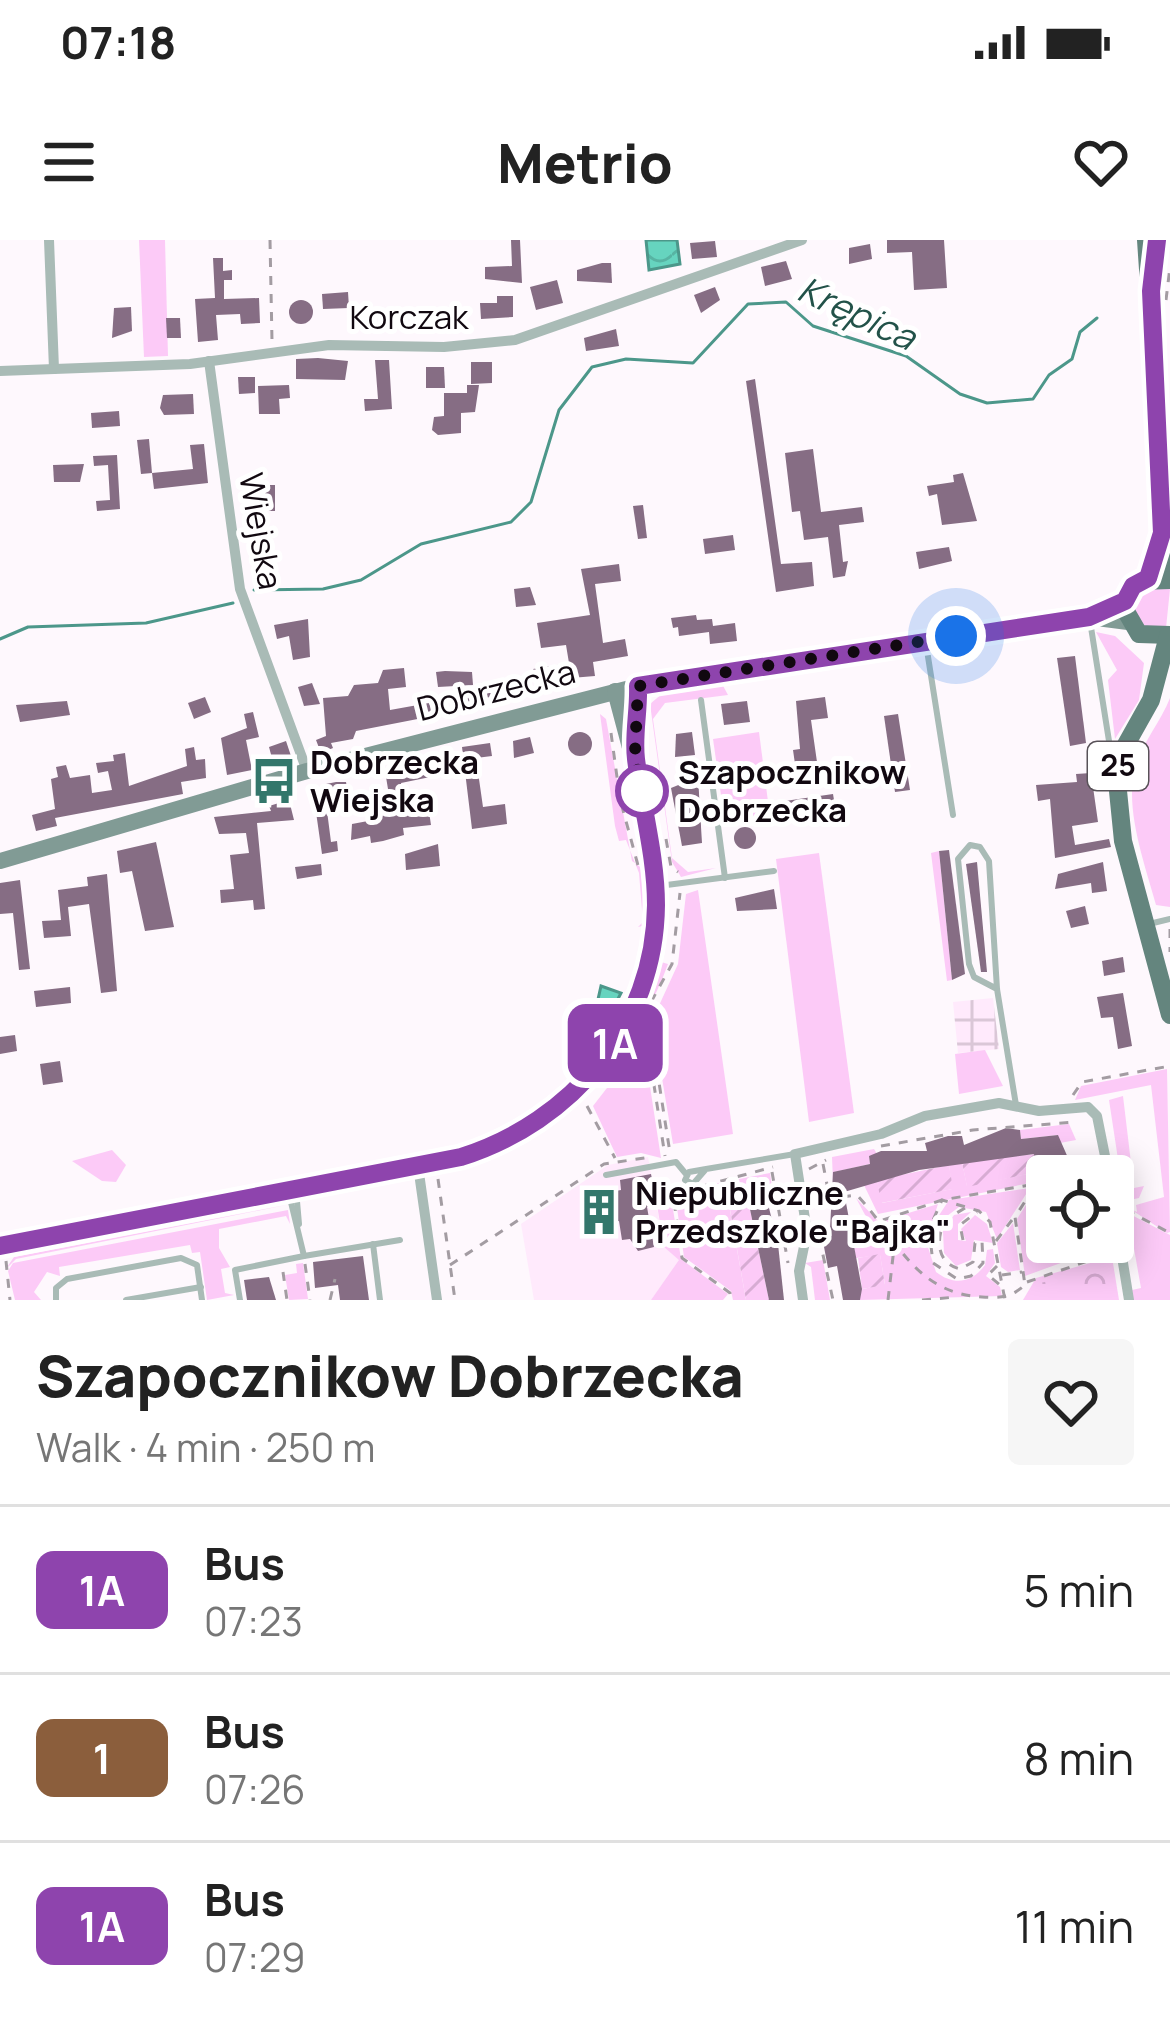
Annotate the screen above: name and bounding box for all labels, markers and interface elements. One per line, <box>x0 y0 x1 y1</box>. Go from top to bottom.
text: 07:18 <box>60 11 176 73</box>
text: Metrio <box>497 125 673 199</box>
icon: menu <box>36 129 102 195</box>
icon: heart <box>1068 129 1134 195</box>
water label: Krępica <box>790 264 926 362</box>
street label: Korczak <box>350 294 470 339</box>
street label: Wiejska <box>229 469 294 593</box>
your location <box>926 606 986 666</box>
street label: Dobrzecka <box>412 648 580 731</box>
place label: Dobrzecka Wiejska <box>310 739 479 822</box>
road number: 25 <box>1088 742 1148 790</box>
place label: Szapocznikow Dobrzecka <box>678 749 906 832</box>
bus stop icon: Dobrzecka Wiejska <box>249 756 299 806</box>
marker: Szapocznikow Dobrzecka <box>617 766 667 816</box>
line badge: 1A <box>561 1004 669 1082</box>
text: 1A <box>592 1014 638 1072</box>
map controls <box>1026 1155 1134 1263</box>
button: locate <box>1026 1155 1134 1263</box>
place label: Niepubliczne Przedszkole "Bajka" <box>635 1170 951 1253</box>
building icon: Niepubliczne Przedszkole "Bajka" <box>574 1187 624 1237</box>
text: Szapocznikow Dobrzecka <box>36 1336 744 1414</box>
button: heart <box>1008 1339 1134 1465</box>
text: Walk · 4 min · 250 m <box>36 1420 375 1474</box>
text: Bus <box>204 1532 285 1594</box>
text: 5 min <box>1024 1559 1134 1621</box>
text: 1A <box>79 1561 125 1619</box>
text: 07:23 <box>204 1594 303 1648</box>
text: Bus <box>204 1700 285 1762</box>
text: 8 min <box>1023 1727 1134 1789</box>
text: 1 <box>93 1729 111 1787</box>
text: 07:26 <box>204 1762 305 1816</box>
text: Bus <box>204 1868 285 1930</box>
text: 11 min <box>1015 1895 1134 1957</box>
text: 1A <box>79 1897 125 1955</box>
text: 07:29 <box>204 1930 305 1984</box>

